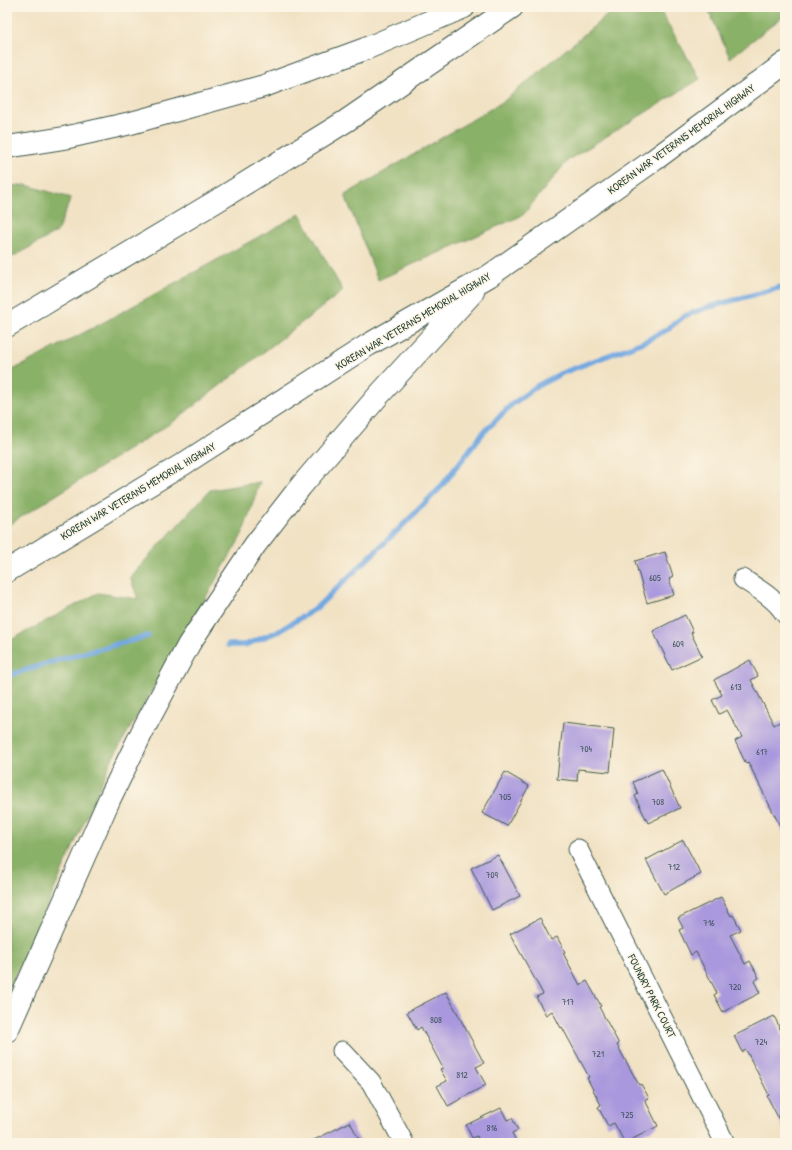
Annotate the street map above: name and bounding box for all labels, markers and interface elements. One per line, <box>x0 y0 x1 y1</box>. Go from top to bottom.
street label: KOREAN WAR VETERANS MEMORIAL HIGHWAY <box>605 81 758 197</box>
street label: KOREAN WAR VETERANS MEMORIAL HIGHWAY <box>333 269 493 373</box>
street label: KOREAN WAR VETERANS MEMORIAL HIGHWAY <box>58 439 218 543</box>
house number: 605 <box>649 572 661 584</box>
house number: 609 <box>673 638 684 650</box>
house number: 613 <box>731 681 741 693</box>
house number: 704 <box>580 743 593 755</box>
house number: 617 <box>756 746 768 758</box>
house number: 705 <box>499 791 511 803</box>
house number: 708 <box>652 796 664 808</box>
house number: 712 <box>668 861 681 873</box>
house number: 709 <box>486 869 499 881</box>
house number: 716 <box>703 917 715 929</box>
street label: FOUNDRY PARK COURT <box>624 951 680 1041</box>
house number: 720 <box>729 981 741 993</box>
house number: 717 <box>562 996 575 1008</box>
house number: 808 <box>430 1014 442 1026</box>
house number: 724 <box>755 1036 768 1048</box>
house number: 721 <box>592 1048 604 1060</box>
house number: 812 <box>456 1069 468 1081</box>
house number: 725 <box>621 1109 633 1121</box>
house number: 816 <box>487 1122 498 1134</box>

